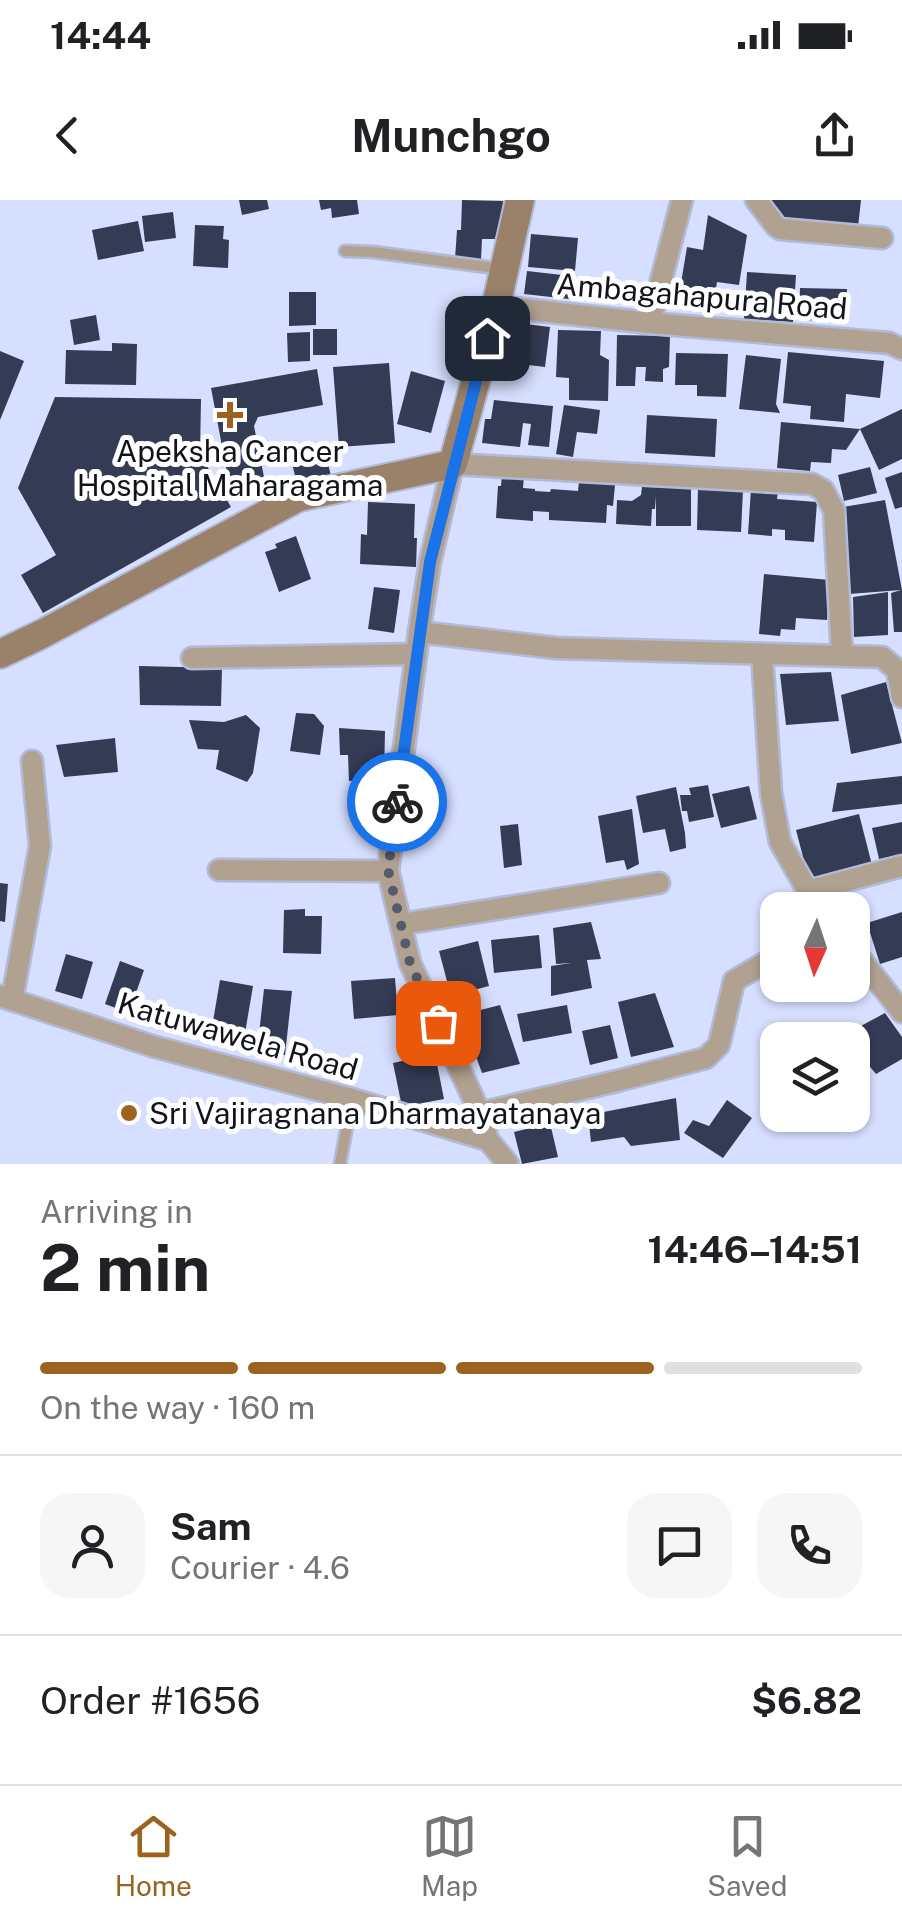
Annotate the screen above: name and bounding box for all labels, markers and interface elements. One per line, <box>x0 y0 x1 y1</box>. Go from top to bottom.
text: 14:44 <box>50 13 151 58</box>
icon: back <box>40 108 95 163</box>
icon: share <box>807 108 862 163</box>
text: Munchgo <box>351 109 551 162</box>
street label: Ambagahapura Road <box>555 265 849 327</box>
pin <box>445 296 530 381</box>
icon: home <box>460 311 515 366</box>
marker: Apeksha Cancer Hospital Maharagama <box>217 402 243 428</box>
place label: Apeksha Cancer Hospital Maharagama <box>77 433 383 503</box>
courier <box>347 752 447 852</box>
icon: bike <box>370 775 425 830</box>
north arrow <box>760 892 870 1002</box>
map controls <box>760 892 870 1132</box>
pin <box>396 981 481 1066</box>
street label: Katuwawela Road <box>114 984 362 1088</box>
icon: bag <box>411 996 466 1051</box>
button: layers <box>760 1022 870 1132</box>
place label: Sri Vajiragnana Dharmayatanaya <box>149 1095 601 1131</box>
marker: Sri Vajiragnana Dharmayatanaya <box>118 1102 140 1124</box>
text: Arriving in <box>40 1193 193 1230</box>
text: 14:46–14:51 <box>647 1227 862 1272</box>
text: 2 min <box>40 1229 210 1306</box>
text: On the way · 160 m <box>40 1389 315 1426</box>
button: person <box>40 1493 145 1598</box>
button: chat <box>627 1493 732 1598</box>
button: phone <box>757 1493 862 1598</box>
text: Sam <box>170 1504 252 1549</box>
text: Courier · 4.6 <box>170 1549 350 1586</box>
text: Order #1656 <box>40 1678 261 1723</box>
text: $6.82 <box>751 1678 862 1723</box>
tab: Home <box>115 1809 192 1902</box>
tab: Map <box>421 1809 478 1902</box>
tab: Saved <box>707 1809 787 1902</box>

